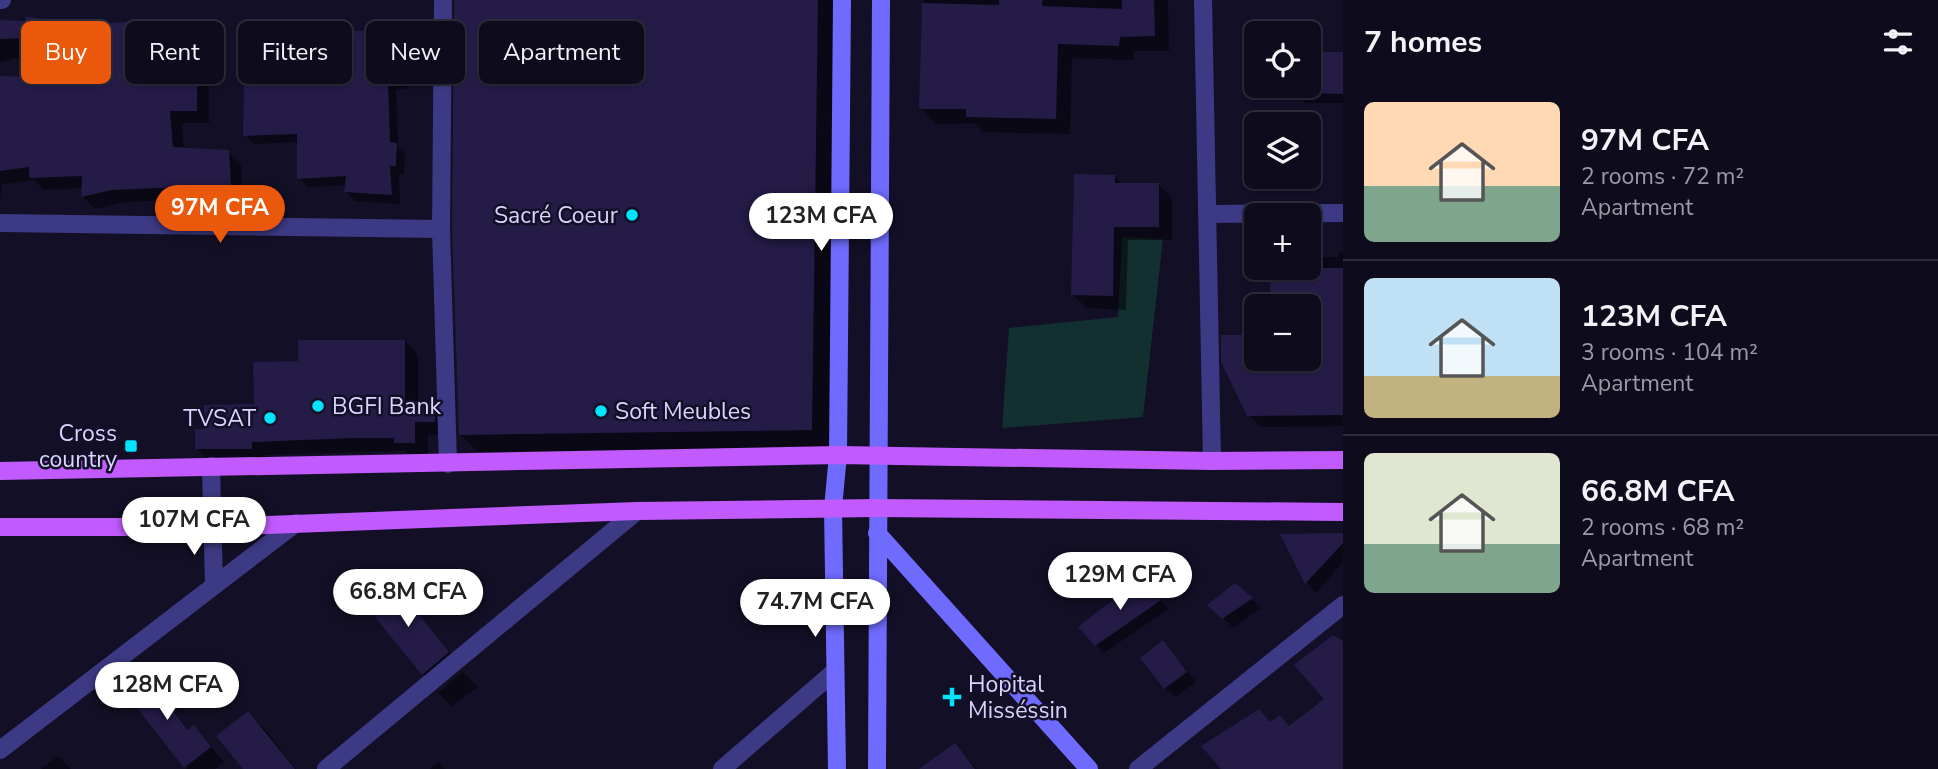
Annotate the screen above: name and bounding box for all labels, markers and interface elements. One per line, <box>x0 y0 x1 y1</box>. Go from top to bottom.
chip: Buy <box>21 21 111 84</box>
chip: Rent <box>125 21 224 84</box>
chip: Filters <box>238 21 352 84</box>
chip: New <box>366 21 465 84</box>
chip: Apartment <box>479 21 644 84</box>
map controls <box>1244 21 1321 371</box>
button: locate <box>1244 21 1321 98</box>
text: 7 homes <box>1364 22 1482 63</box>
icon: filters <box>1879 23 1917 61</box>
button: layers <box>1244 112 1321 189</box>
text: 97M CFA <box>1581 120 1709 161</box>
icon: home <box>1420 130 1504 214</box>
text: 2 rooms · 72 m² <box>1581 161 1744 192</box>
pin: 97M CFA <box>155 186 285 245</box>
text: 97M CFA <box>171 192 269 223</box>
text: Apartment <box>1581 192 1693 223</box>
pin: 123M CFA <box>749 194 893 253</box>
place label: Sacré Coeur <box>494 200 619 231</box>
text: 123M CFA <box>765 200 877 231</box>
button: + <box>1244 203 1321 280</box>
marker: Sacré Coeur <box>624 207 640 223</box>
button: − <box>1244 294 1321 371</box>
text: 123M CFA <box>1581 296 1727 337</box>
icon: home <box>1420 306 1504 390</box>
text: 3 rooms · 104 m² <box>1581 337 1758 368</box>
text: Apartment <box>1581 368 1693 399</box>
place label: BGFI Bank <box>332 391 441 422</box>
place label: Soft Meubles <box>615 396 751 427</box>
marker: BGFI Bank <box>310 398 326 414</box>
place label: TVSAT <box>183 403 256 434</box>
marker: Soft Meubles <box>593 403 609 419</box>
marker: TVSAT <box>262 410 278 426</box>
place label: Cross country <box>39 418 117 475</box>
marker: Cross country <box>123 438 139 454</box>
text: 66.8M CFA <box>1581 471 1734 512</box>
icon: home <box>1420 481 1504 565</box>
pin: 107M CFA <box>122 498 266 557</box>
text: 107M CFA <box>138 504 250 535</box>
text: 2 rooms · 68 m² <box>1581 512 1744 543</box>
text: Apartment <box>1581 543 1693 574</box>
pin: 129M CFA <box>1048 552 1192 612</box>
text: 129M CFA <box>1064 559 1176 590</box>
pin: 66.8M CFA <box>328 570 488 629</box>
text: 66.8M CFA <box>349 576 467 607</box>
pin: 74.7M CFA <box>735 580 895 639</box>
text: 74.7M CFA <box>756 586 874 617</box>
pin: 128M CFA <box>95 662 239 722</box>
text: 128M CFA <box>111 669 223 700</box>
place label: Hopital Misséssin <box>968 669 1068 726</box>
marker: Hopital Misséssin <box>942 687 962 707</box>

